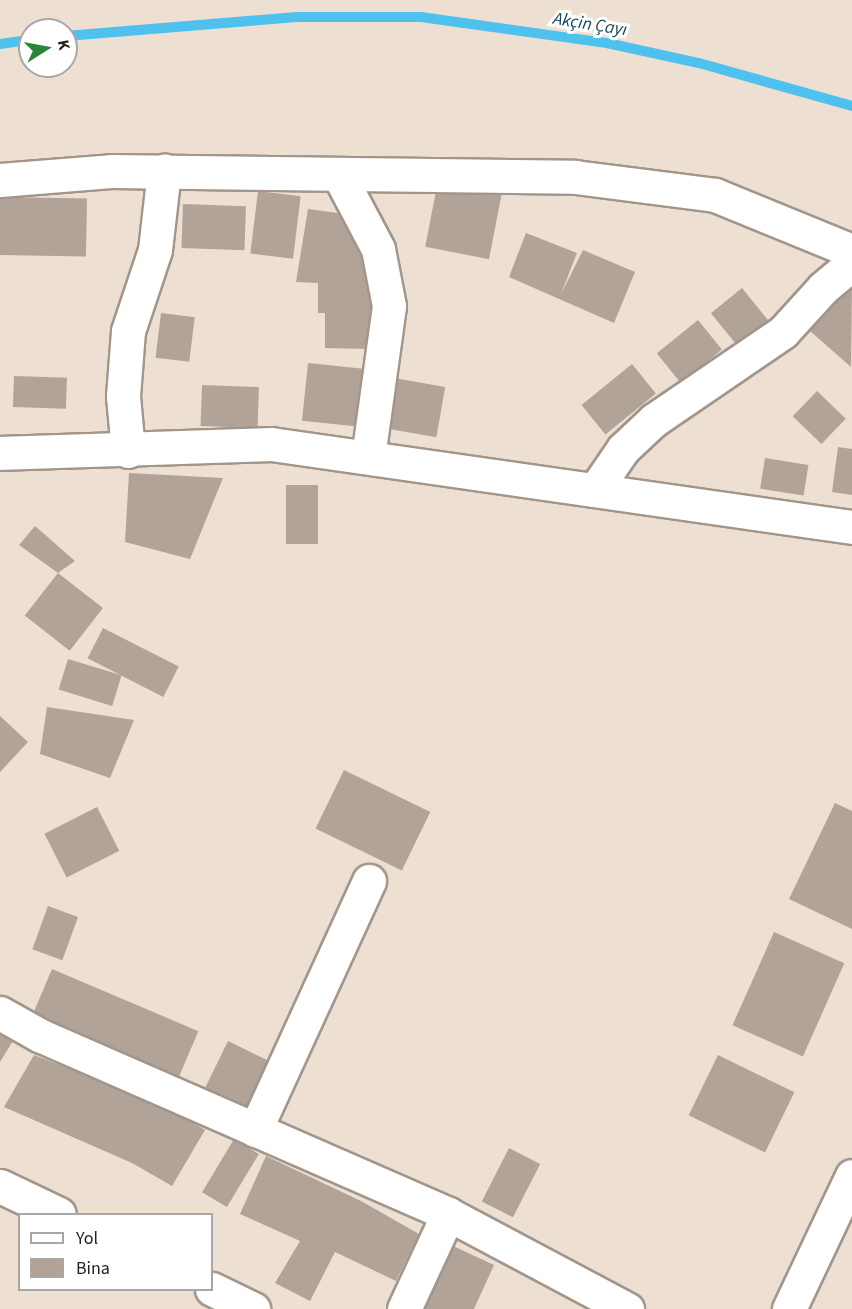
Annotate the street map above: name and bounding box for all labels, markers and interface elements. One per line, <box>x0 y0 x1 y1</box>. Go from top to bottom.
water label: Akçin Çayı <box>552 9 628 41</box>
north arrow <box>18 18 78 78</box>
text: K <box>52 38 75 52</box>
legend <box>18 1213 213 1291</box>
text: Yol <box>76 1226 98 1251</box>
text: Bina <box>76 1256 110 1281</box>

